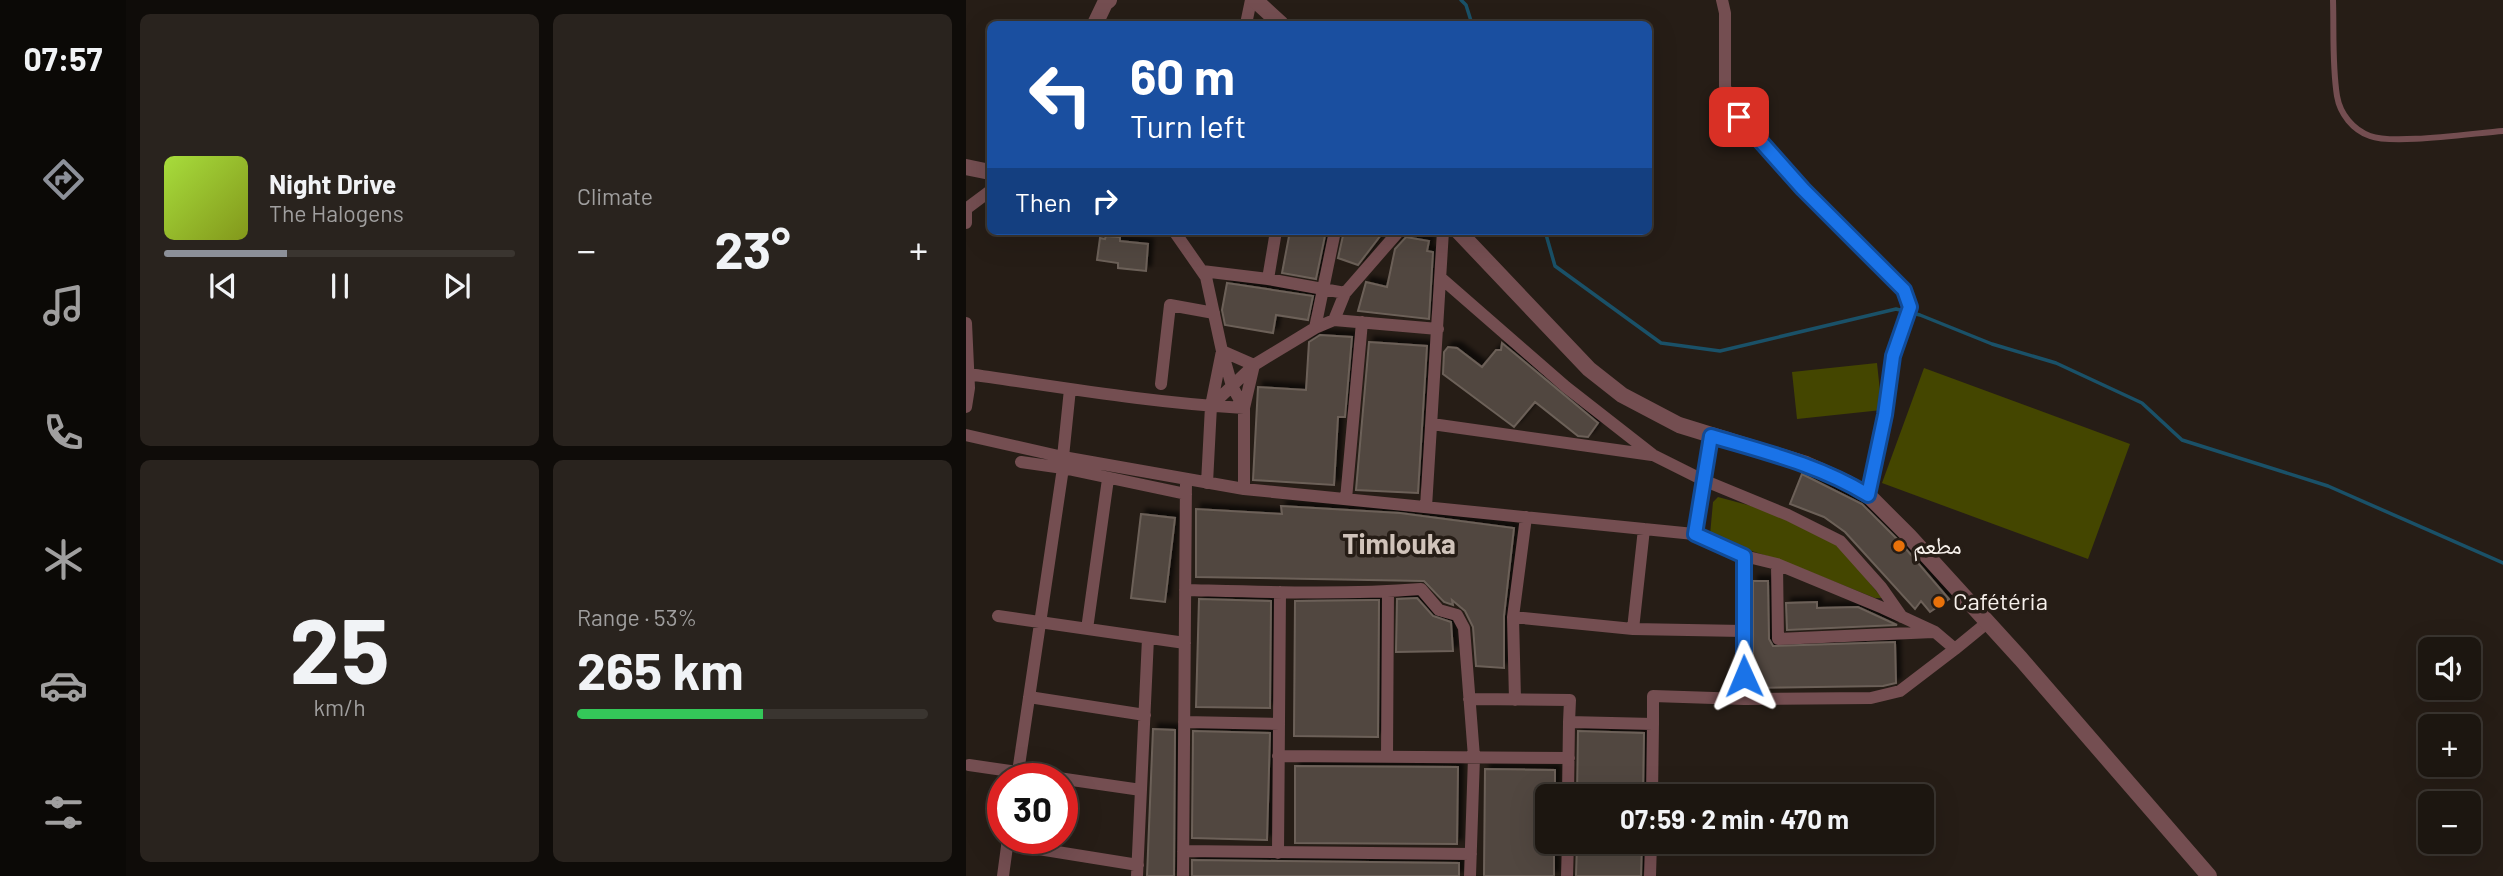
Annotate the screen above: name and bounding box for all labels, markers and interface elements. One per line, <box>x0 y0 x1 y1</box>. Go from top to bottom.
text: 07:57 <box>24 39 102 77</box>
text: 60 m <box>1130 46 1235 105</box>
icon: left <box>1015 49 1106 140</box>
pin <box>1709 87 1769 147</box>
icon: arrive <box>1720 98 1758 136</box>
text: Turn left <box>1130 106 1247 144</box>
icon: directions <box>39 155 88 204</box>
text: Night Drive <box>269 168 396 199</box>
text: Climate <box>577 182 653 210</box>
icon: right <box>1086 182 1124 220</box>
text: Then <box>1015 186 1072 217</box>
text: The Halogens <box>269 199 404 227</box>
text: 23° <box>714 217 791 279</box>
text: − <box>577 226 596 272</box>
text: + <box>909 226 928 272</box>
icon: previous <box>204 267 242 305</box>
icon: pause <box>321 267 359 305</box>
icon: next <box>438 267 476 305</box>
icon: music <box>39 281 88 330</box>
icon: phone <box>39 408 88 457</box>
district label: Timlouka <box>1342 526 1456 560</box>
place label: مطعم <box>1913 530 1962 562</box>
icon: climate <box>39 535 88 584</box>
marker: مطعم <box>1891 538 1907 554</box>
place label: Cafétéria <box>1953 586 2048 615</box>
text: 25 <box>289 593 390 702</box>
marker: Cafétéria <box>1931 594 1947 610</box>
text: Range · 53% <box>577 603 697 631</box>
map controls <box>2418 637 2481 854</box>
button: sound <box>2418 637 2481 700</box>
text: 265 km <box>577 638 744 700</box>
position arrow <box>1707 639 1781 713</box>
icon: car <box>39 661 88 710</box>
text: km/h <box>313 693 366 721</box>
button: + <box>2418 714 2481 777</box>
speed limit sign: 30 <box>987 763 1078 854</box>
icon: filters <box>39 788 88 837</box>
button: − <box>2418 791 2481 854</box>
text: 07:59 · 2 min · 470 m <box>1620 803 1849 834</box>

